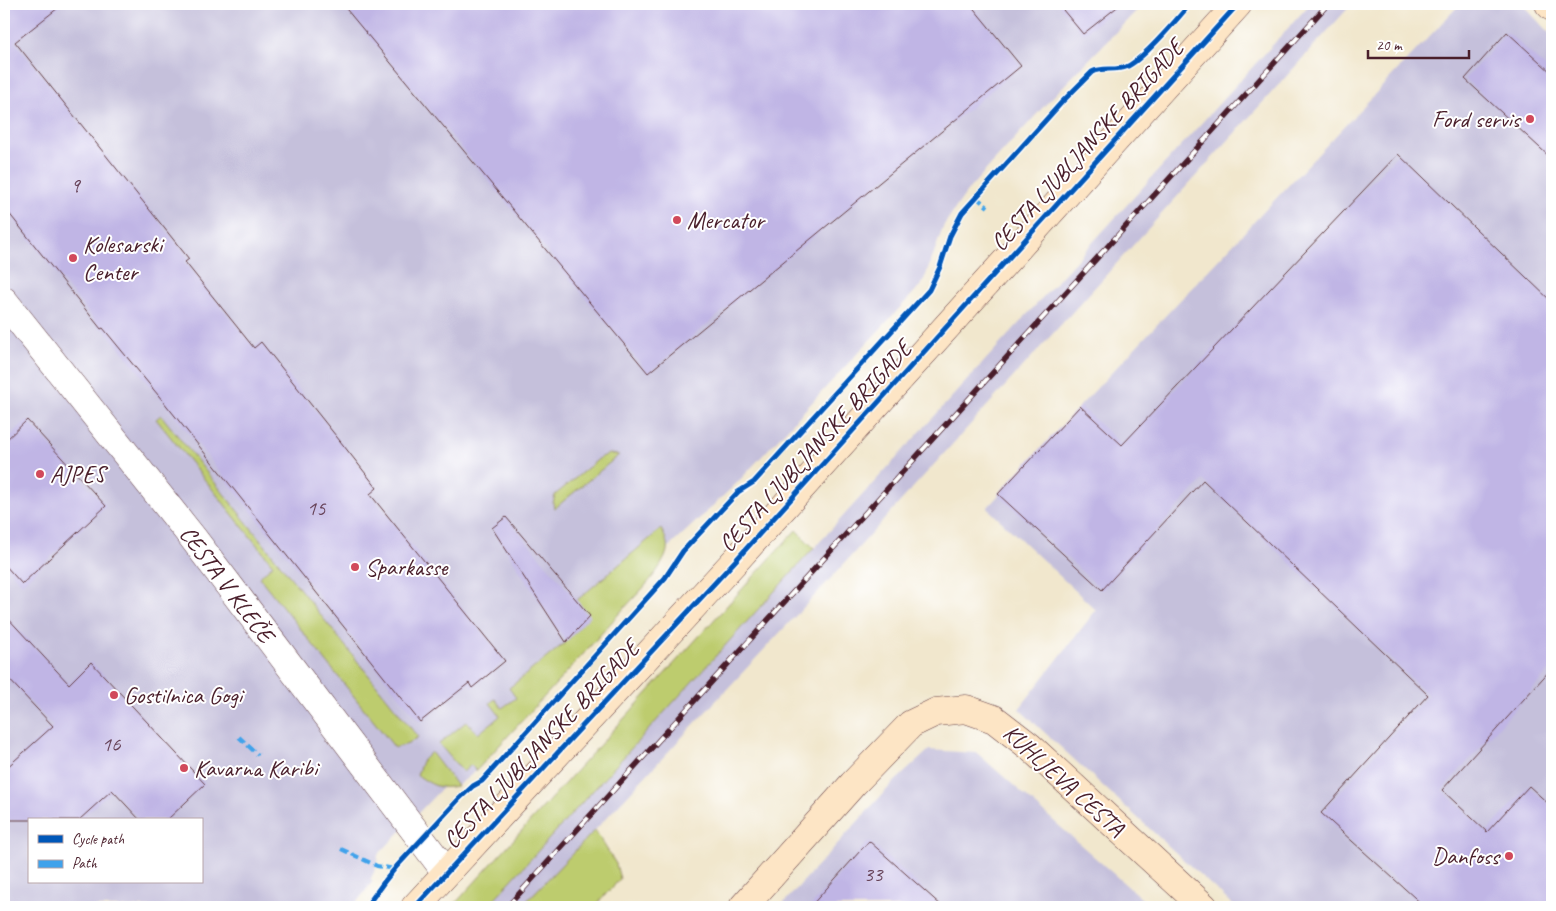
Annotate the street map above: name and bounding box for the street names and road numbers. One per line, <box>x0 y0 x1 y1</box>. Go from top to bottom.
street label: CESTA LJUBLJANSKE BRIGADE <box>984 31 1192 257</box>
street label: CESTA LJUBLJANSKE BRIGADE <box>712 332 920 558</box>
street label: CESTA V KLEČE <box>173 520 283 651</box>
street label: CESTA LJUBLJANSKE BRIGADE <box>436 631 648 855</box>
street label: KUHLJEVA CESTA <box>997 718 1132 843</box>

